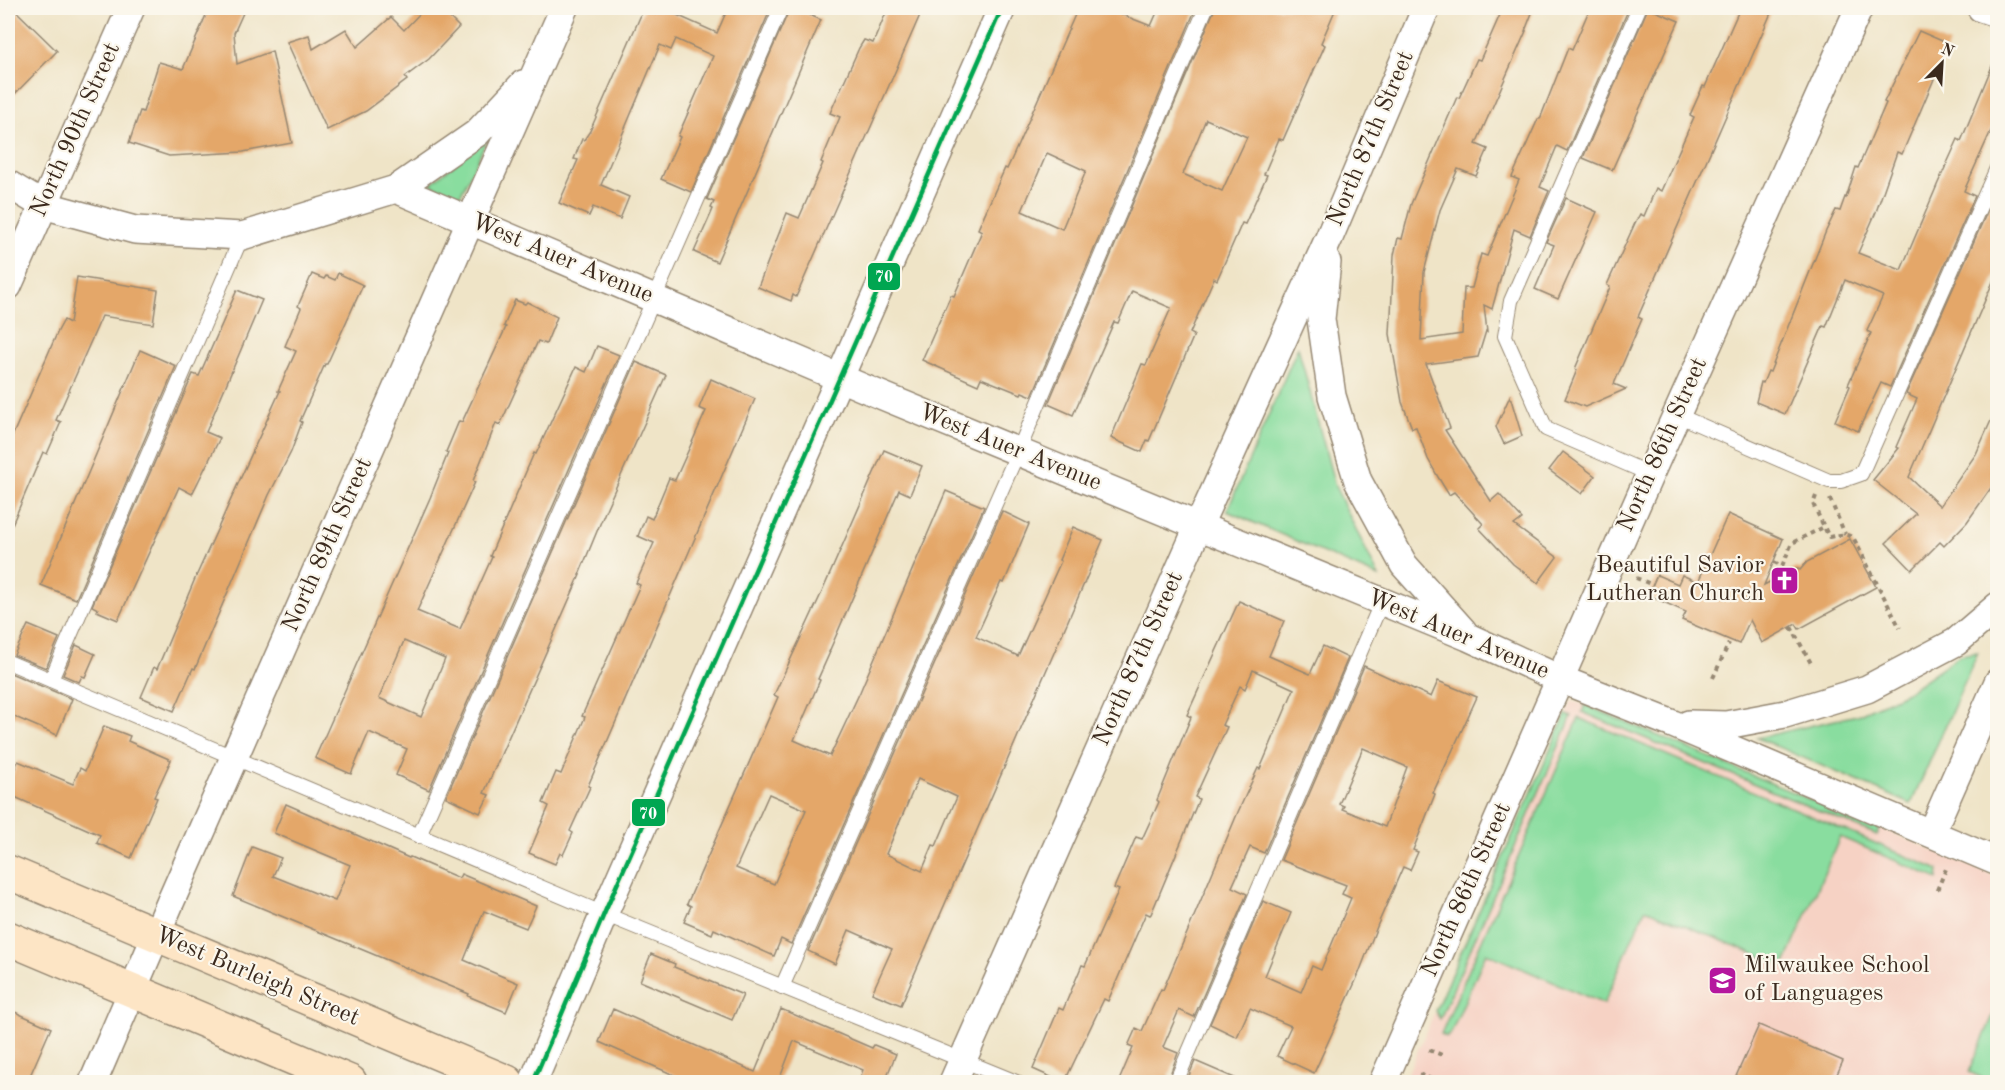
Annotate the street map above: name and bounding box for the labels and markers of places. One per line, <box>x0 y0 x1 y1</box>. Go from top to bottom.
place label: Beautiful Savior Lutheran Church <box>1586 554 1764 606</box>
church icon: Beautiful Savior Lutheran Church <box>1769 564 1801 596</box>
place label: Milwaukee School of Languages <box>1744 954 1930 1006</box>
school or university icon: Milwaukee School of Languages <box>1707 964 1739 996</box>

